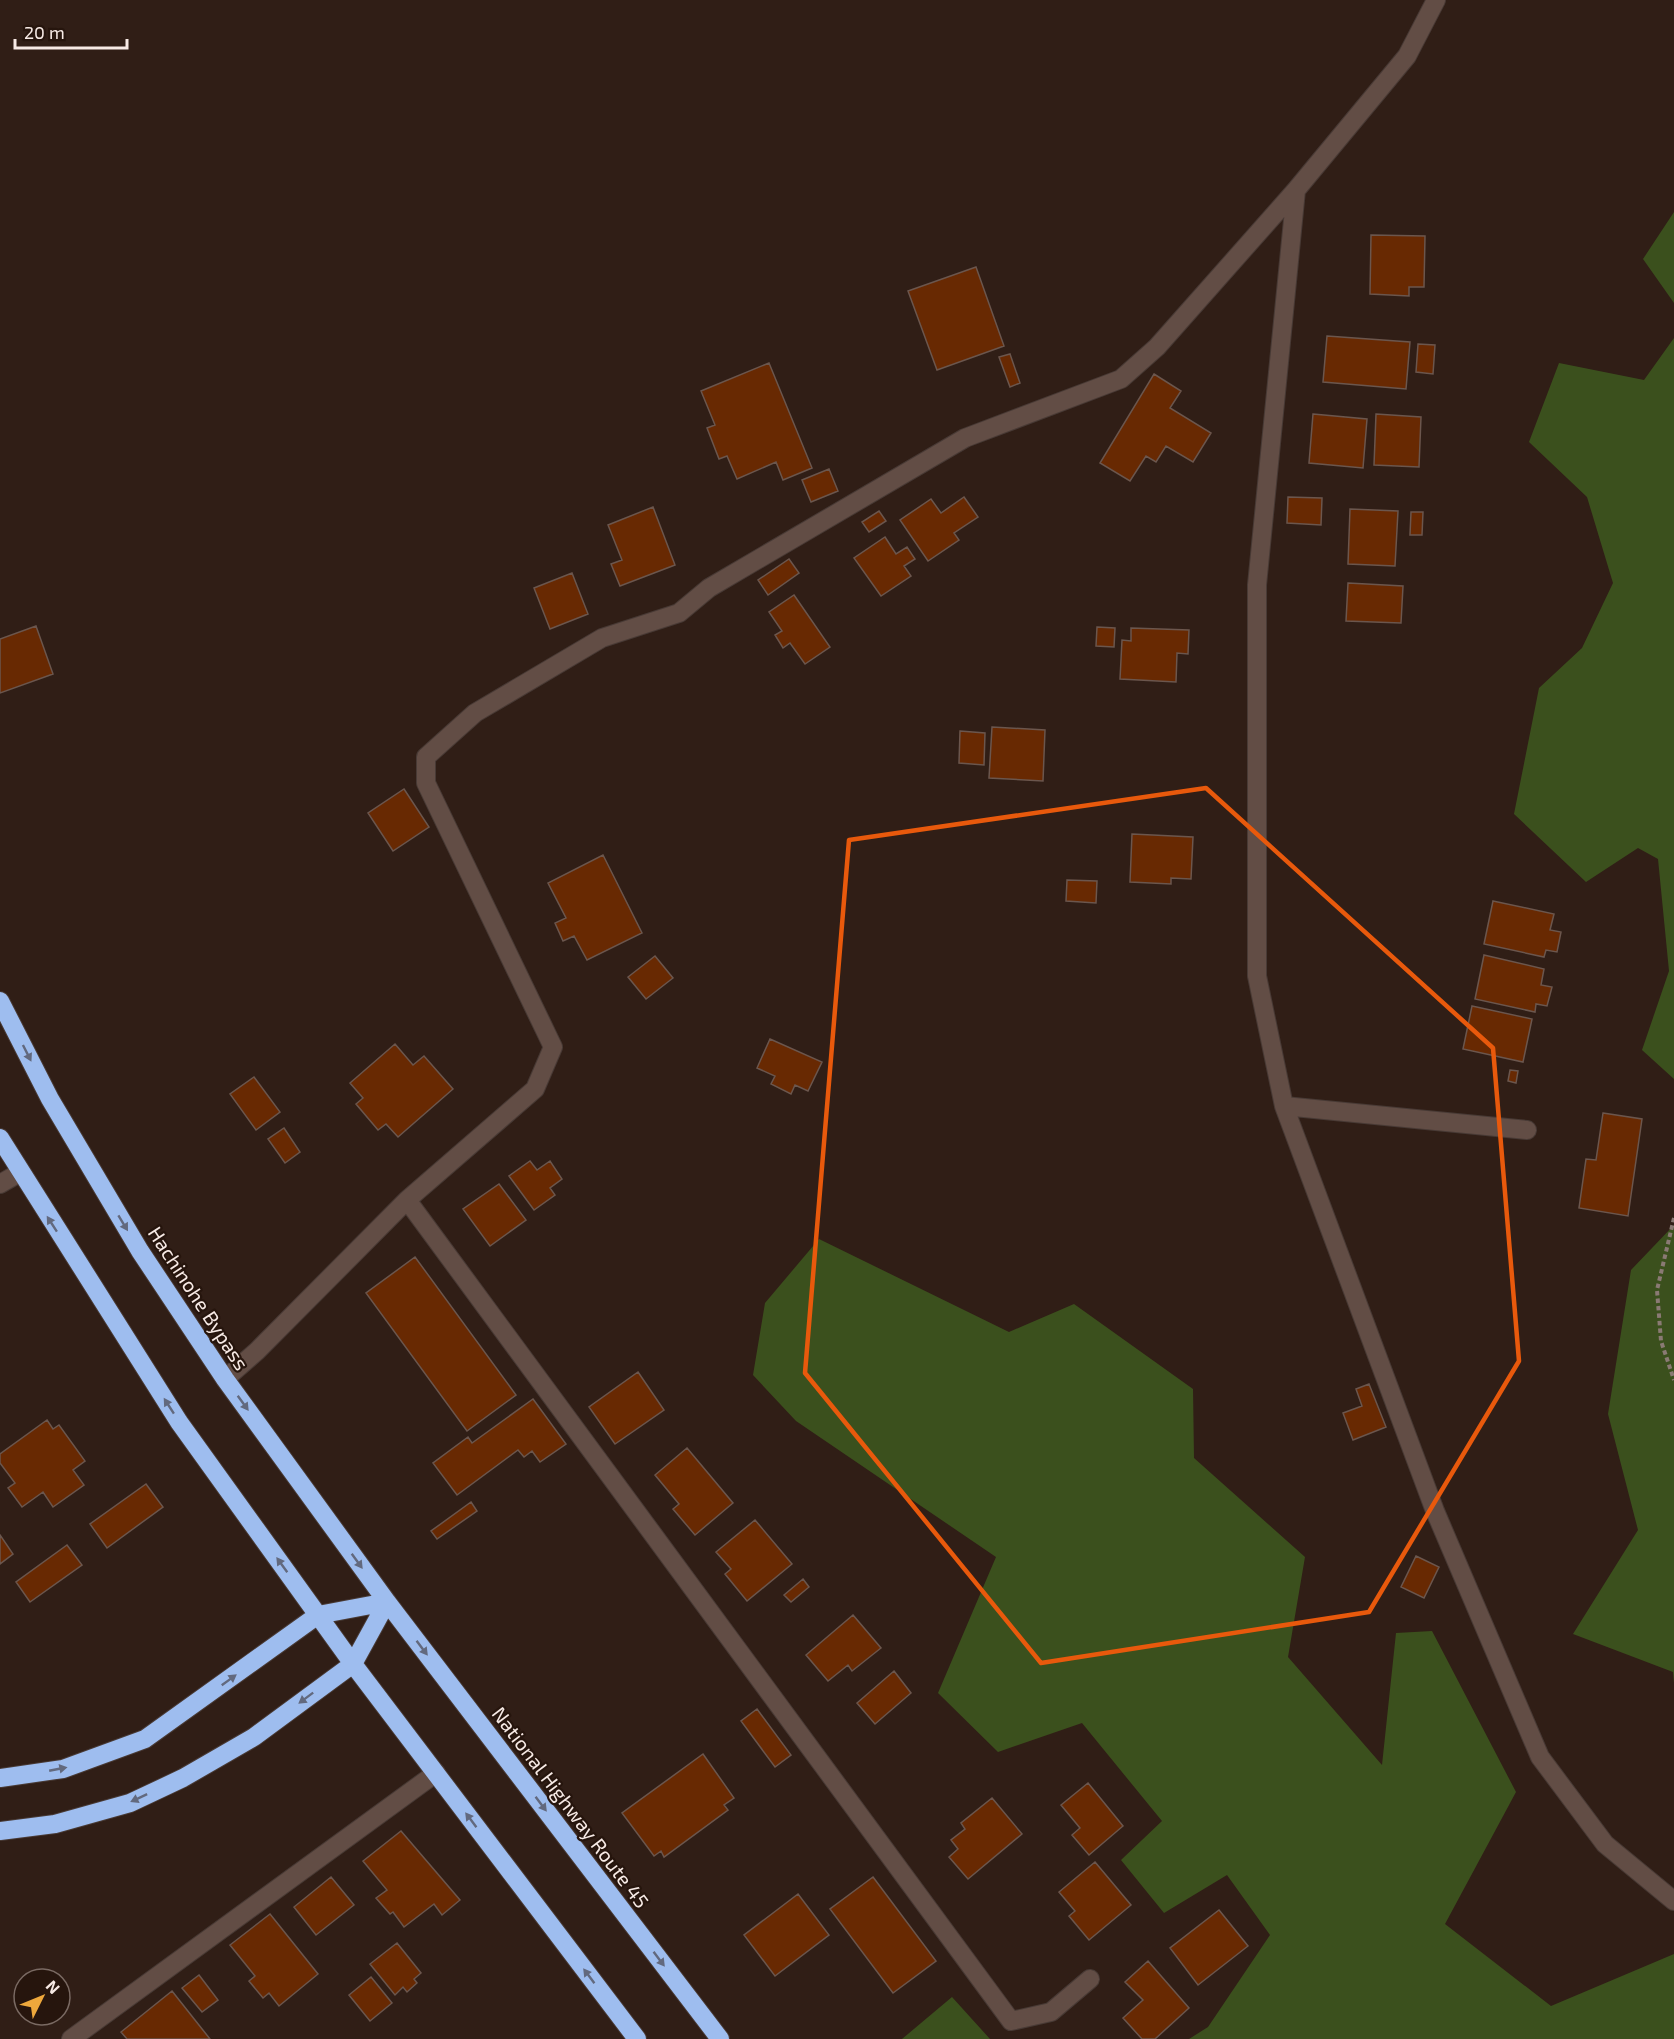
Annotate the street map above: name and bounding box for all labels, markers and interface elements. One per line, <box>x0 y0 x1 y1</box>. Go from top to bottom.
scale bar <box>15 12 128 50</box>
text: 20 m <box>24 21 65 43</box>
one-way arrow <box>22 1045 32 1062</box>
one-way arrow <box>118 1215 129 1231</box>
one-way arrow <box>47 1216 58 1233</box>
street label: Hachinohe Bypass <box>144 1222 254 1374</box>
one-way arrow <box>236 1395 248 1410</box>
one-way arrow <box>164 1398 175 1414</box>
one-way arrow <box>351 1552 363 1568</box>
one-way arrow <box>277 1557 288 1573</box>
one-way arrow <box>416 1641 428 1656</box>
one-way arrow <box>220 1674 236 1686</box>
one-way arrow <box>299 1692 314 1704</box>
street label: National Highway Route 45 <box>488 1702 654 1912</box>
one-way arrow <box>48 1764 67 1773</box>
one-way arrow <box>131 1794 148 1803</box>
one-way arrow <box>534 1796 546 1811</box>
one-way arrow <box>465 1812 477 1828</box>
one-way arrow <box>653 1950 665 1966</box>
north arrow <box>12 1967 72 2027</box>
one-way arrow <box>583 1968 595 1983</box>
text: N <box>42 1976 64 1997</box>

